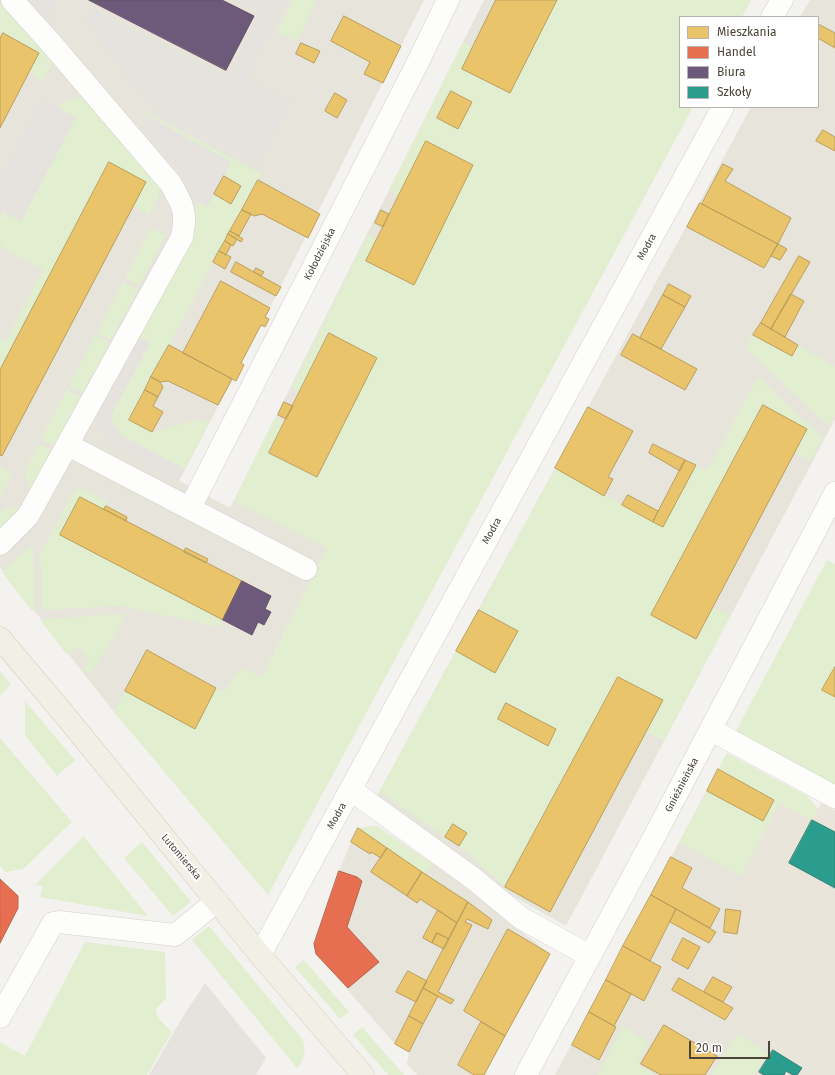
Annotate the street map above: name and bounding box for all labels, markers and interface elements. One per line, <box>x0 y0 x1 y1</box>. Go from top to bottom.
legend <box>679 16 819 108</box>
text: Mieszkania <box>717 25 777 39</box>
text: Handel <box>717 45 756 59</box>
text: Biura <box>717 65 745 79</box>
text: Szkoły <box>717 85 751 99</box>
street label: Kołodziejska <box>302 226 338 282</box>
street label: Modra <box>635 232 659 262</box>
street label: Modra <box>480 516 504 546</box>
street label: Gnieźnieńska <box>663 756 701 814</box>
street label: Modra <box>325 801 349 831</box>
street label: Lutomierska <box>159 832 203 882</box>
scale bar <box>691 1033 772 1059</box>
text: 20 m <box>696 1041 722 1055</box>

